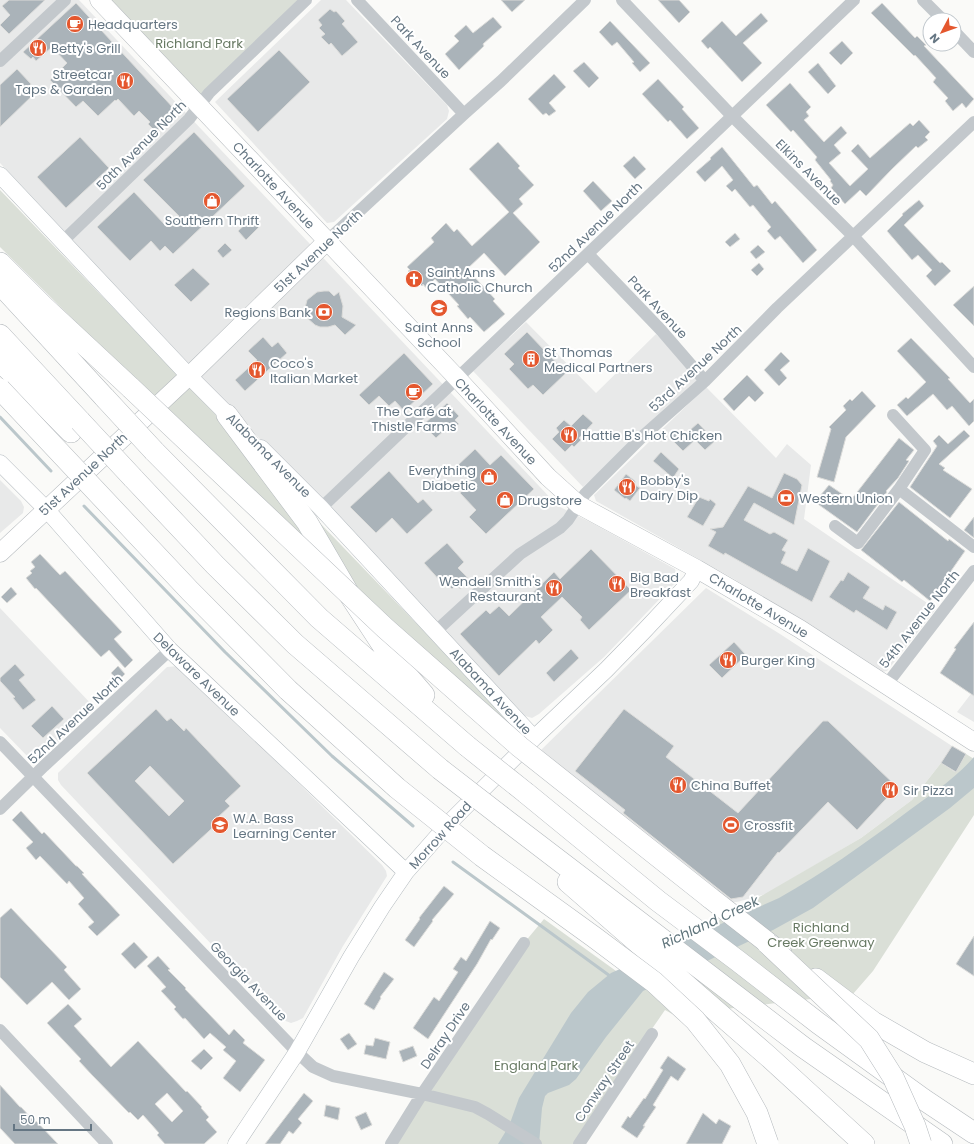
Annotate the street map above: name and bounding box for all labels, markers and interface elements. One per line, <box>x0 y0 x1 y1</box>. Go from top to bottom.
street label: Park Avenue <box>386 12 455 83</box>
north arrow <box>922 12 962 52</box>
cafe icon: Headquarters <box>65 14 85 34</box>
place label: Headquarters <box>88 15 178 34</box>
text: N <box>926 30 943 47</box>
park label: Richland Park <box>155 34 243 53</box>
restaurant icon: Betty's Grill <box>28 38 48 58</box>
place label: Betty's Grill <box>51 39 121 58</box>
place label: Streetcar Taps & Garden <box>15 65 112 99</box>
restaurant icon: Streetcar Taps & Garden <box>115 71 135 91</box>
street label: 50th Avenue North <box>92 96 191 195</box>
street label: Elkins Avenue <box>771 135 846 210</box>
street label: Charlotte Avenue <box>228 137 319 233</box>
street label: 52nd Avenue North <box>544 178 647 277</box>
shop icon: Southern Thrift <box>202 191 222 211</box>
street label: 51st Avenue North <box>270 205 367 298</box>
place label: Southern Thrift <box>165 211 259 230</box>
place label: Saint Anns Catholic Church <box>427 263 533 297</box>
church icon: Saint Anns Catholic Church <box>404 269 424 289</box>
street label: Park Avenue <box>623 272 692 343</box>
school or university icon: Saint Anns School <box>429 298 449 318</box>
bank icon: Regions Bank <box>314 302 334 322</box>
place label: Regions Bank <box>224 303 311 322</box>
place label: Saint Anns School <box>405 318 473 352</box>
street label: 53rd Avenue North <box>645 320 746 416</box>
place label: St Thomas Medical Partners <box>544 343 653 377</box>
building icon: St Thomas Medical Partners <box>521 349 541 369</box>
place label: Coco's Italian Market <box>270 354 358 388</box>
restaurant icon: Coco's Italian Market <box>247 360 267 380</box>
street label: Charlotte Avenue <box>450 373 541 469</box>
cafe icon: The Café at Thistle Farms <box>404 382 424 402</box>
place label: The Café at Thistle Farms <box>371 402 457 436</box>
street label: Alabama Avenue <box>222 409 315 502</box>
restaurant icon: Hattie B's Hot Chicken <box>559 425 579 445</box>
place label: Hattie B's Hot Chicken <box>582 426 722 445</box>
street label: 51st Avenue North <box>35 428 132 521</box>
place label: Everything Diabetic <box>408 461 476 495</box>
shop icon: Everything Diabetic <box>479 467 499 487</box>
place label: Bobby's Dairy Dip <box>640 471 698 505</box>
restaurant icon: Bobby's Dairy Dip <box>617 477 637 497</box>
bank icon: Western Union <box>776 488 796 508</box>
place label: Western Union <box>799 489 893 508</box>
shop icon: Drugstore <box>495 490 515 510</box>
place label: Drugstore <box>518 491 582 510</box>
street label: 54th Avenue North <box>875 566 964 673</box>
place label: Big Bad Breakfast <box>630 568 691 602</box>
street label: Charlotte Avenue <box>705 568 812 643</box>
place label: Wendell Smith's Restaurant <box>439 572 541 606</box>
restaurant icon: Big Bad Breakfast <box>607 574 627 594</box>
restaurant icon: Wendell Smith's Restaurant <box>544 578 564 598</box>
street label: Delaware Avenue <box>149 628 244 721</box>
street label: Alabama Avenue <box>445 644 536 739</box>
restaurant icon: Burger King <box>718 650 738 670</box>
place label: Burger King <box>741 651 815 670</box>
street label: 52nd Avenue North <box>24 670 127 769</box>
restaurant icon: China Buffet <box>668 775 688 795</box>
place label: China Buffet <box>691 776 771 795</box>
restaurant icon: Sir Pizza <box>880 780 900 800</box>
place label: Sir Pizza <box>903 781 954 800</box>
street label: Morrow Road <box>405 797 476 873</box>
place label: W.A. Bass Learning Center <box>233 809 337 843</box>
school or university icon: W.A. Bass Learning Center <box>210 815 230 835</box>
sports icon: Crossfit <box>721 815 741 835</box>
place label: Crossfit <box>744 816 793 835</box>
water label: Richland Creek <box>658 890 763 953</box>
park label: Richland Creek Greenway <box>767 918 875 952</box>
street label: Georgia Avenue <box>206 937 292 1025</box>
street label: Delray Drive <box>416 998 475 1073</box>
street label: Conway Street <box>570 1036 639 1126</box>
park label: England Park <box>494 1056 578 1075</box>
scale bar <box>14 1106 91 1132</box>
text: 50 m <box>20 1111 51 1128</box>

